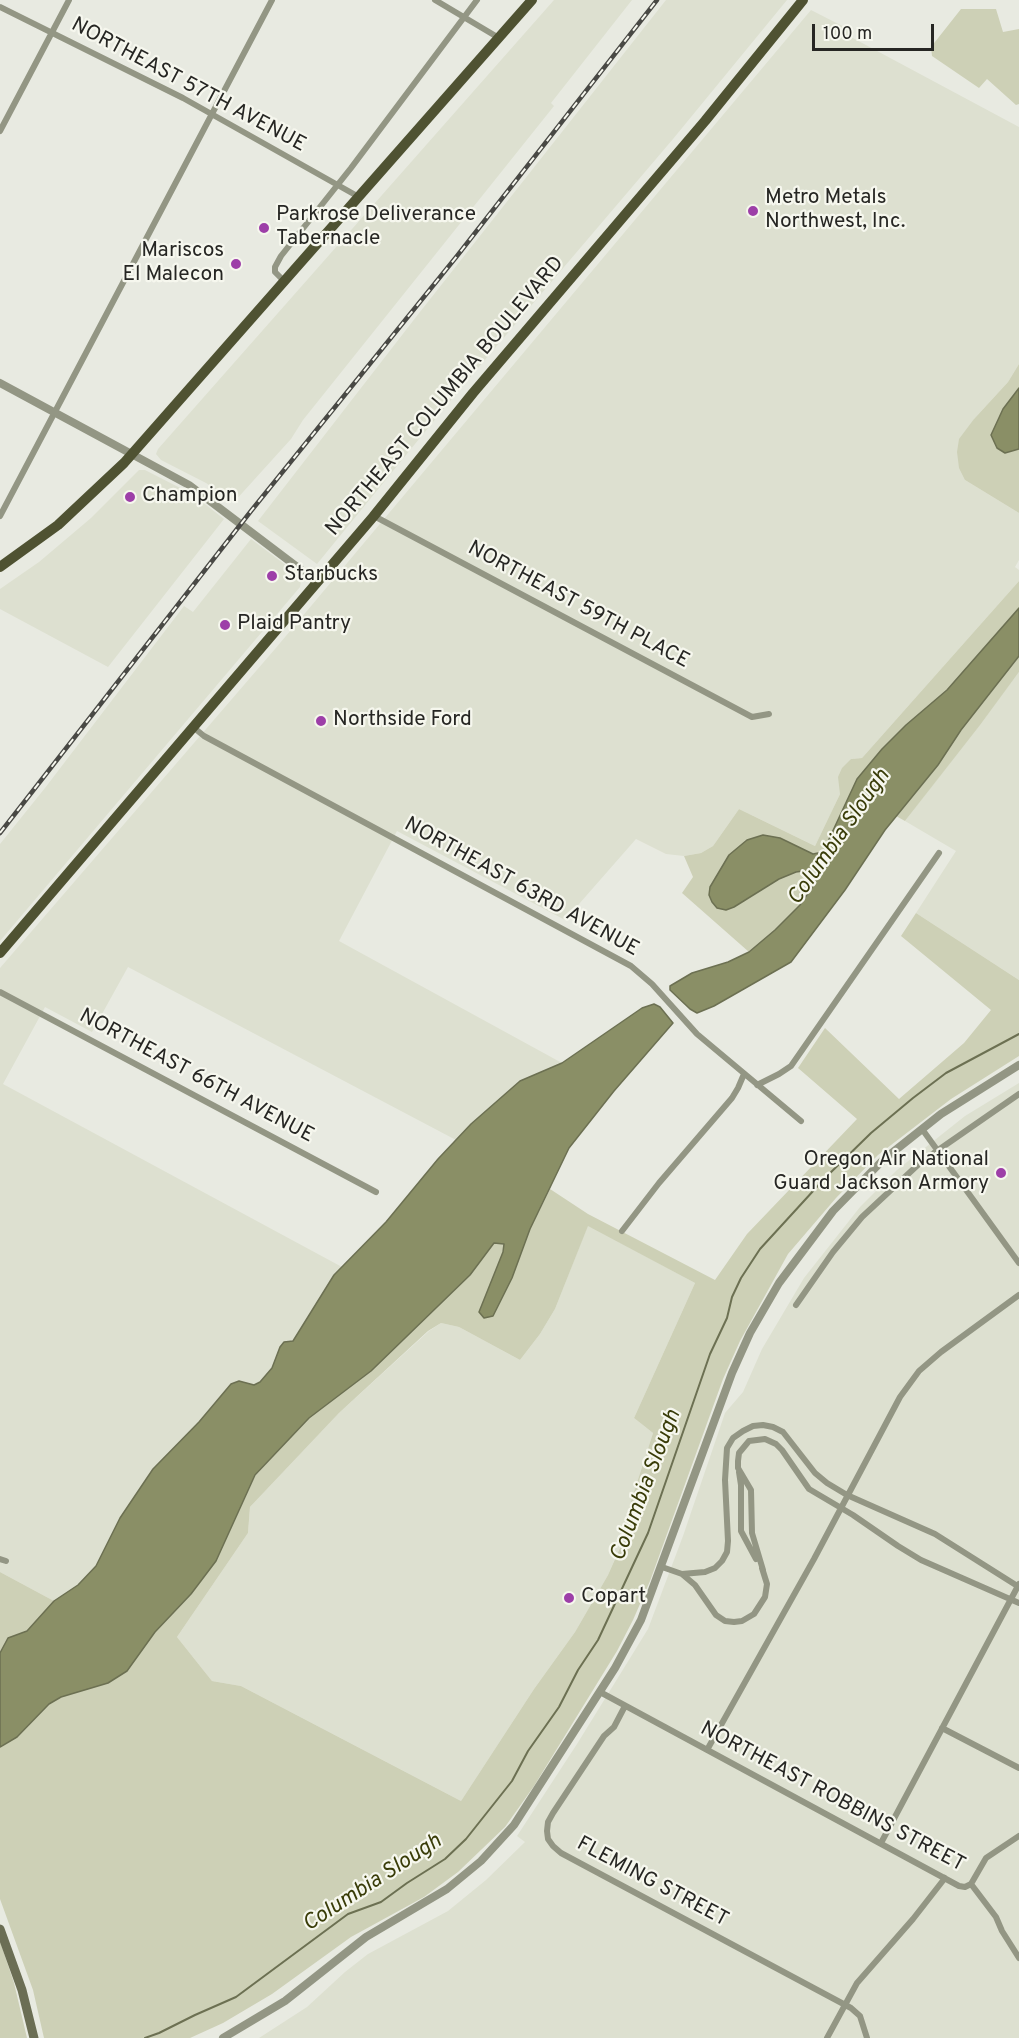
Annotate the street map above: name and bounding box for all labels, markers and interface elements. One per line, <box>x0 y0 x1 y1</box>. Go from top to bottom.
scale bar <box>815 12 936 50</box>
street label: NORTHEAST 57TH AVENUE <box>66 13 310 159</box>
text: 100 m <box>823 23 872 46</box>
place label: Metro Metals Northwest, Inc. <box>765 186 905 236</box>
place label: Parkrose Deliverance Tabernacle <box>276 203 476 253</box>
marker: Metro Metals Northwest, Inc. <box>746 204 760 218</box>
marker: Parkrose Deliverance Tabernacle <box>257 221 271 235</box>
place label: Mariscos El Malecon <box>122 239 224 289</box>
street label: NORTHEAST COLUMBIA BOULEVARD <box>322 252 570 542</box>
marker: Mariscos El Malecon <box>229 257 243 271</box>
place label: Champion <box>142 484 238 510</box>
marker: Champion <box>123 490 137 504</box>
street label: NORTHEAST 59TH PLACE <box>463 537 693 675</box>
place label: Starbucks <box>284 563 378 589</box>
marker: Starbucks <box>265 569 279 583</box>
place label: Plaid Pantry <box>237 612 351 638</box>
marker: Plaid Pantry <box>218 618 232 632</box>
place label: Northside Ford <box>333 708 472 734</box>
marker: Northside Ford <box>314 714 328 728</box>
water label: Columbia Slough <box>783 765 897 911</box>
street label: NORTHEAST 63RD AVENUE <box>399 813 643 963</box>
street label: NORTHEAST 66TH AVENUE <box>74 1004 318 1150</box>
place label: Oregon Air National Guard Jackson Armory <box>773 1148 989 1198</box>
marker: Oregon Air National Guard Jackson Armory <box>994 1166 1008 1180</box>
water label: Columbia Slough <box>606 1406 688 1566</box>
place label: Copart <box>581 1585 646 1611</box>
marker: Copart <box>562 1591 576 1605</box>
street label: NORTHEAST ROBBINS STREET <box>695 1717 969 1879</box>
water label: Columbia Slough <box>299 1829 447 1939</box>
street label: FLEMING STREET <box>572 1832 732 1934</box>

